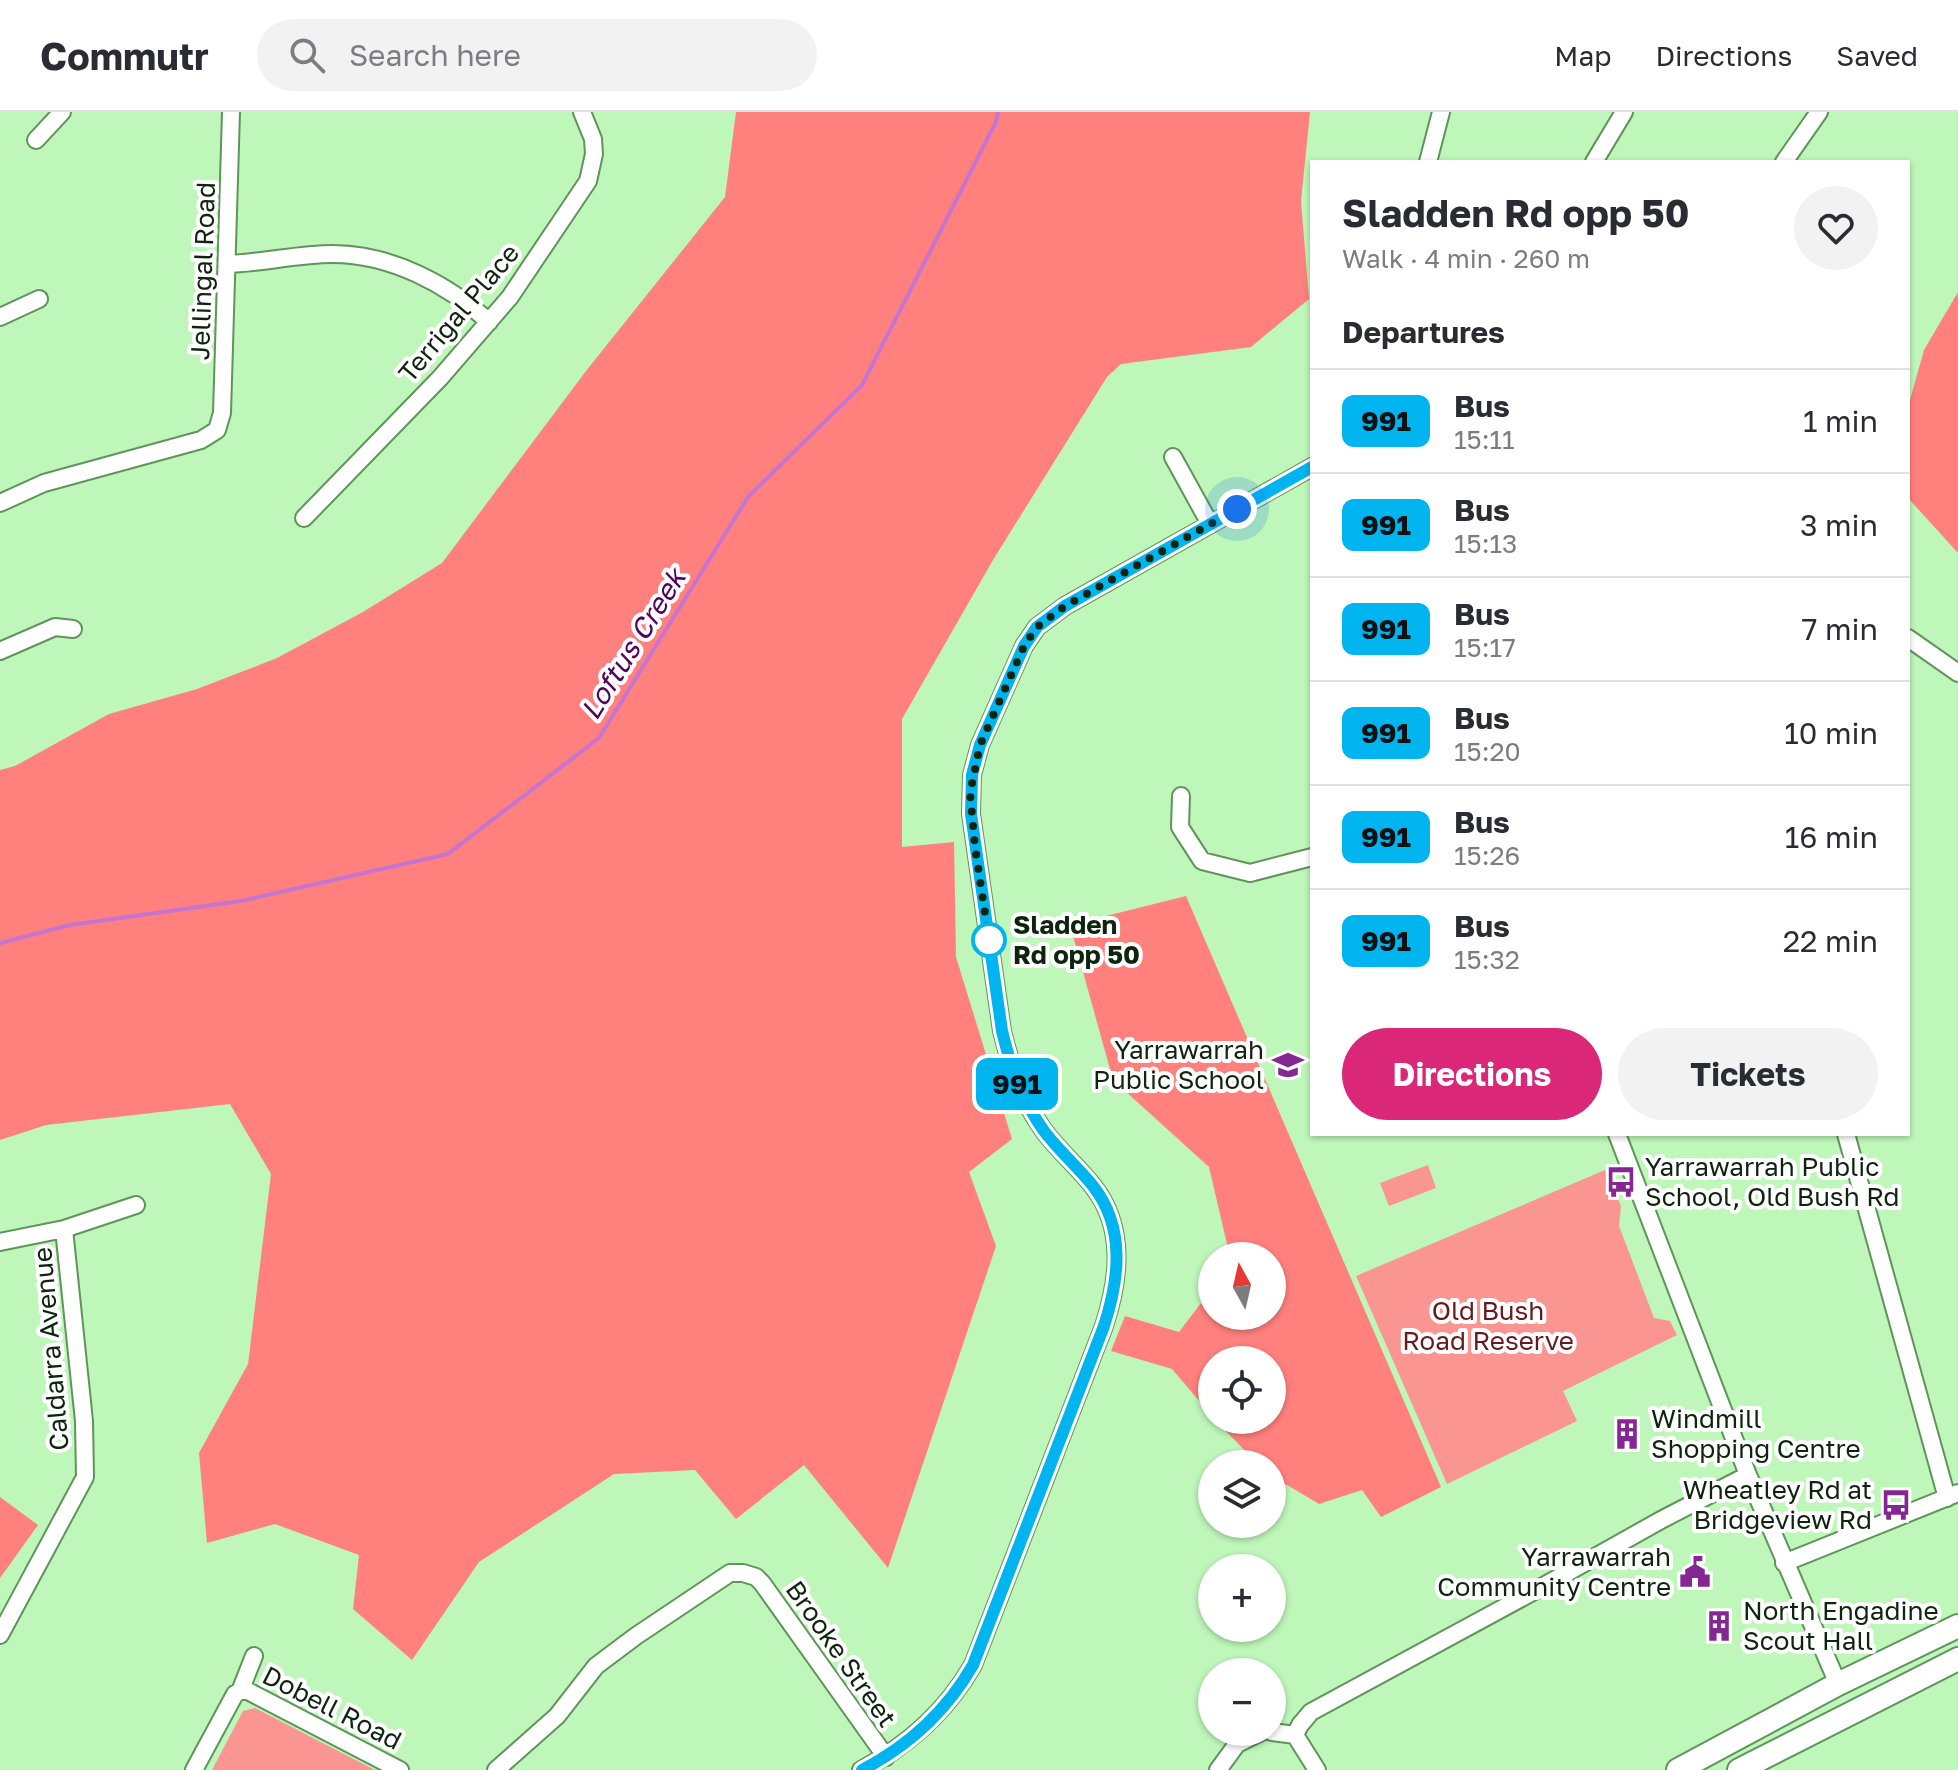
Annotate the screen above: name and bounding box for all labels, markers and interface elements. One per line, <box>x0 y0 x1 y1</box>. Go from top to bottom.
search box <box>257 19 817 91</box>
text: Commutr <box>40 33 209 78</box>
icon: search <box>285 33 329 77</box>
text: Search here <box>349 37 521 73</box>
text: Map <box>1554 39 1611 72</box>
text: Directions <box>1655 39 1792 72</box>
text: Saved <box>1836 39 1918 72</box>
street label: Jellingal Road <box>184 181 221 361</box>
button: heart <box>1794 186 1878 270</box>
text: Sladden Rd opp 50 <box>1342 190 1690 235</box>
street label: Terrigal Place <box>392 237 525 388</box>
text: Walk · 4 min · 260 m <box>1342 243 1590 274</box>
text: Departures <box>1342 314 1505 350</box>
text: Bus <box>1454 388 1510 424</box>
text: 1 min <box>1803 403 1878 439</box>
text: 991 <box>1361 404 1411 437</box>
text: 15:11 <box>1454 424 1515 455</box>
your location <box>1217 489 1257 529</box>
text: Bus <box>1454 492 1510 528</box>
text: 3 min <box>1800 507 1878 543</box>
text: 991 <box>1361 508 1411 541</box>
text: 15:13 <box>1454 528 1517 559</box>
water label: Loftus Creek <box>573 560 693 725</box>
text: Bus <box>1454 596 1510 632</box>
text: 7 min <box>1802 611 1878 647</box>
text: 991 <box>1361 612 1411 645</box>
text: 15:17 <box>1454 632 1516 663</box>
text: Bus <box>1454 700 1510 736</box>
text: 10 min <box>1784 715 1878 751</box>
text: 991 <box>1361 716 1411 749</box>
text: 15:20 <box>1454 736 1521 767</box>
text: Bus <box>1454 804 1510 840</box>
text: 16 min <box>1785 819 1878 855</box>
text: 991 <box>1361 820 1411 853</box>
text: 15:26 <box>1454 840 1520 871</box>
text: Bus <box>1454 908 1510 944</box>
place label: Sladden Rd opp 50 <box>1013 909 1140 970</box>
marker: Sladden Rd opp 50 <box>972 923 1006 957</box>
text: 22 min <box>1783 923 1878 959</box>
text: 991 <box>1361 924 1411 957</box>
text: 15:32 <box>1454 944 1520 975</box>
button: Directions <box>1342 1028 1602 1120</box>
button: Tickets <box>1618 1028 1878 1120</box>
place label: Yarrawarrah Public School <box>1093 1034 1264 1095</box>
school or university icon: Yarrawarrah Public School <box>1271 1048 1305 1082</box>
line badge: 991 <box>971 1058 1063 1110</box>
text: 991 <box>992 1067 1042 1100</box>
place label: Yarrawarrah Public School, Old Bush Rd <box>1645 1151 1900 1212</box>
bus stop icon: Yarrawarrah Public School, Old Bush Rd <box>1604 1165 1638 1199</box>
north arrow <box>1198 1242 1286 1330</box>
map controls <box>1198 1242 1286 1746</box>
street label: Caldarra Avenue <box>26 1246 75 1452</box>
park label: Old Bush Road Reserve <box>1402 1295 1574 1356</box>
button: locate <box>1198 1346 1286 1434</box>
place label: Windmill Shopping Centre <box>1651 1403 1861 1464</box>
building icon: Windmill Shopping Centre <box>1610 1417 1644 1451</box>
button: layers <box>1198 1450 1286 1538</box>
place label: Wheatley Rd at Bridgeview Rd <box>1683 1474 1872 1535</box>
bus stop icon: Wheatley Rd at Bridgeview Rd <box>1879 1488 1913 1522</box>
place label: Yarrawarrah Community Centre <box>1437 1541 1671 1602</box>
button: + <box>1198 1554 1286 1642</box>
public building icon: Yarrawarrah Community Centre <box>1678 1555 1712 1589</box>
street label: Brooke Street <box>780 1575 903 1733</box>
place label: North Engadine Scout Hall <box>1743 1595 1938 1656</box>
building icon: North Engadine Scout Hall <box>1702 1609 1736 1643</box>
button: − <box>1198 1658 1286 1746</box>
street label: Dobell Road <box>258 1659 407 1756</box>

